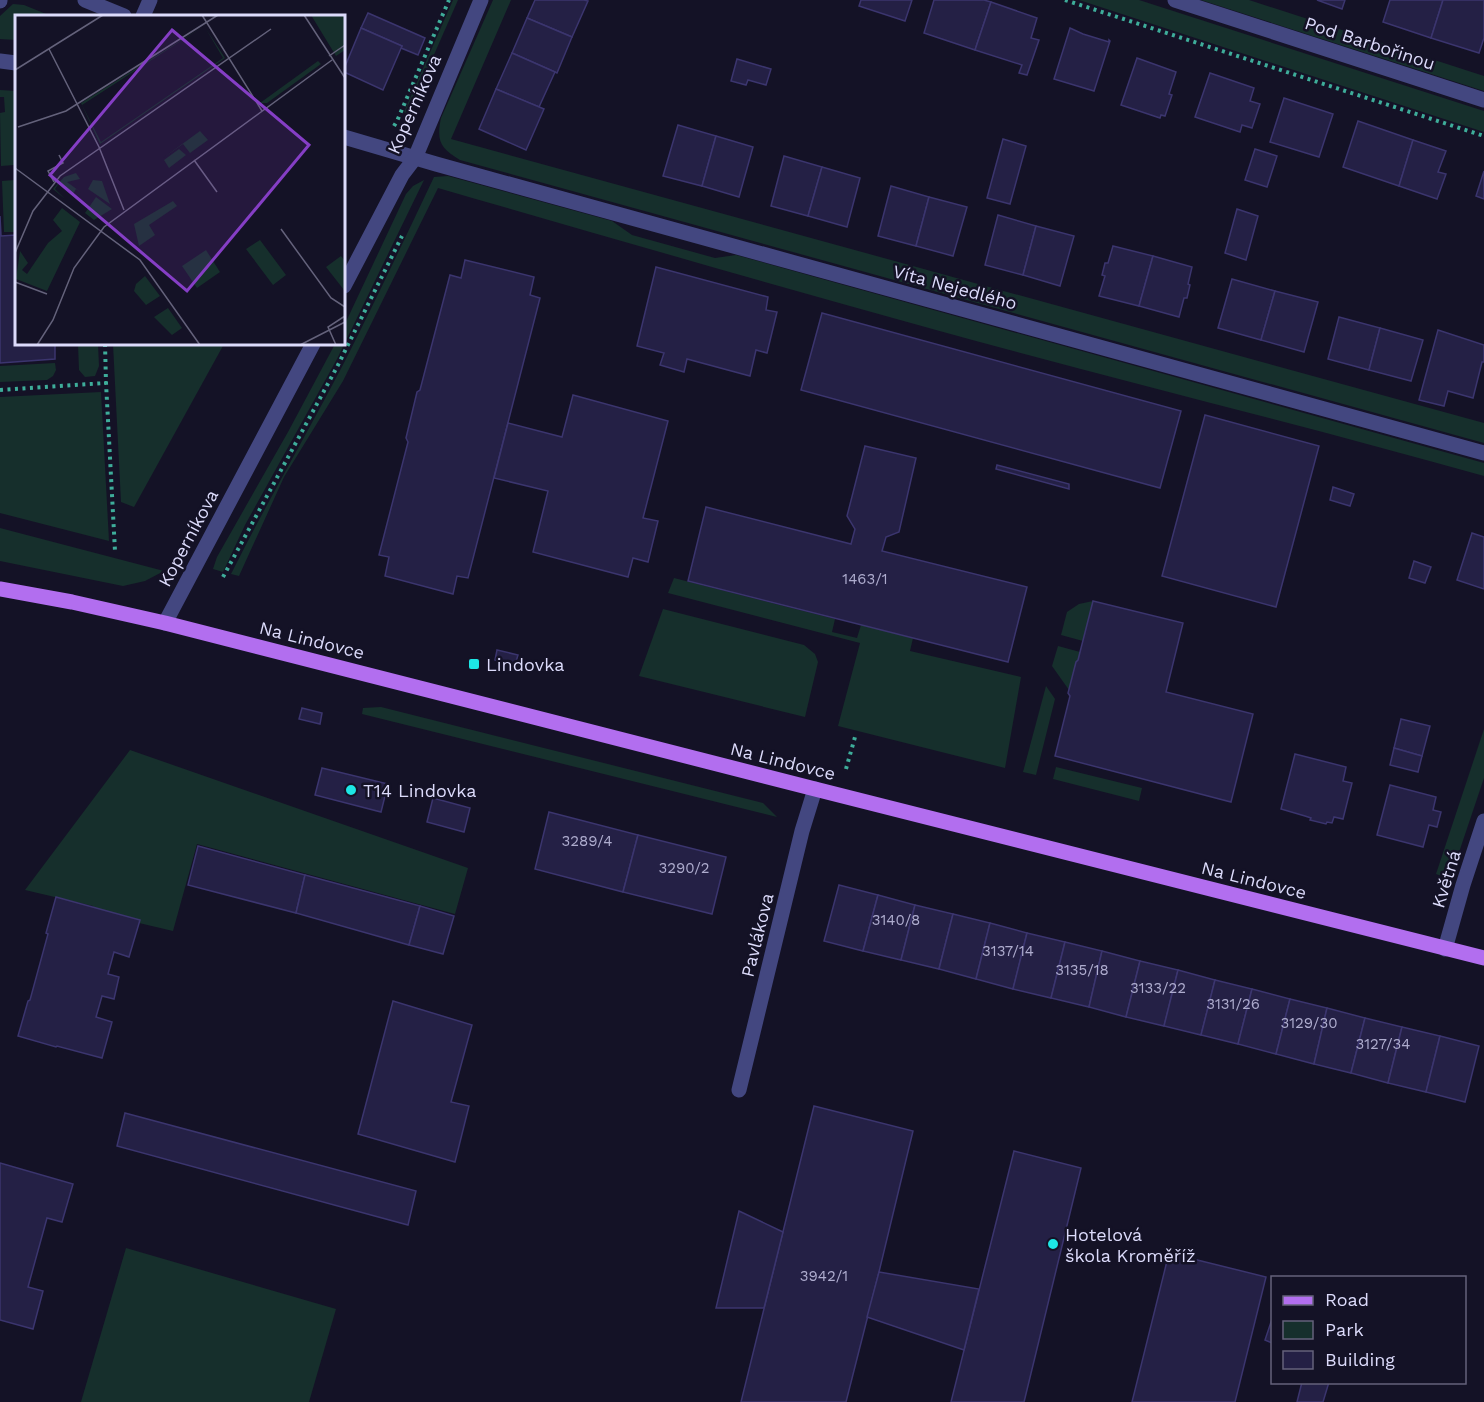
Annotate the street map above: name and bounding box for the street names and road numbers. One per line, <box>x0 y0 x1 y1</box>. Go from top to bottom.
street label: Pod Barbořinou <box>1302 12 1438 74</box>
street label: Koperníkova <box>383 51 445 157</box>
street label: Víta Nejedlého <box>891 260 1019 314</box>
street label: Koperníkova <box>154 486 222 590</box>
street label: Na Lindovce <box>257 617 367 663</box>
street label: Na Lindovce <box>728 738 838 784</box>
street label: Květná <box>1427 848 1465 910</box>
street label: Na Lindovce <box>1199 857 1309 903</box>
street label: Pavlákova <box>736 891 778 979</box>

